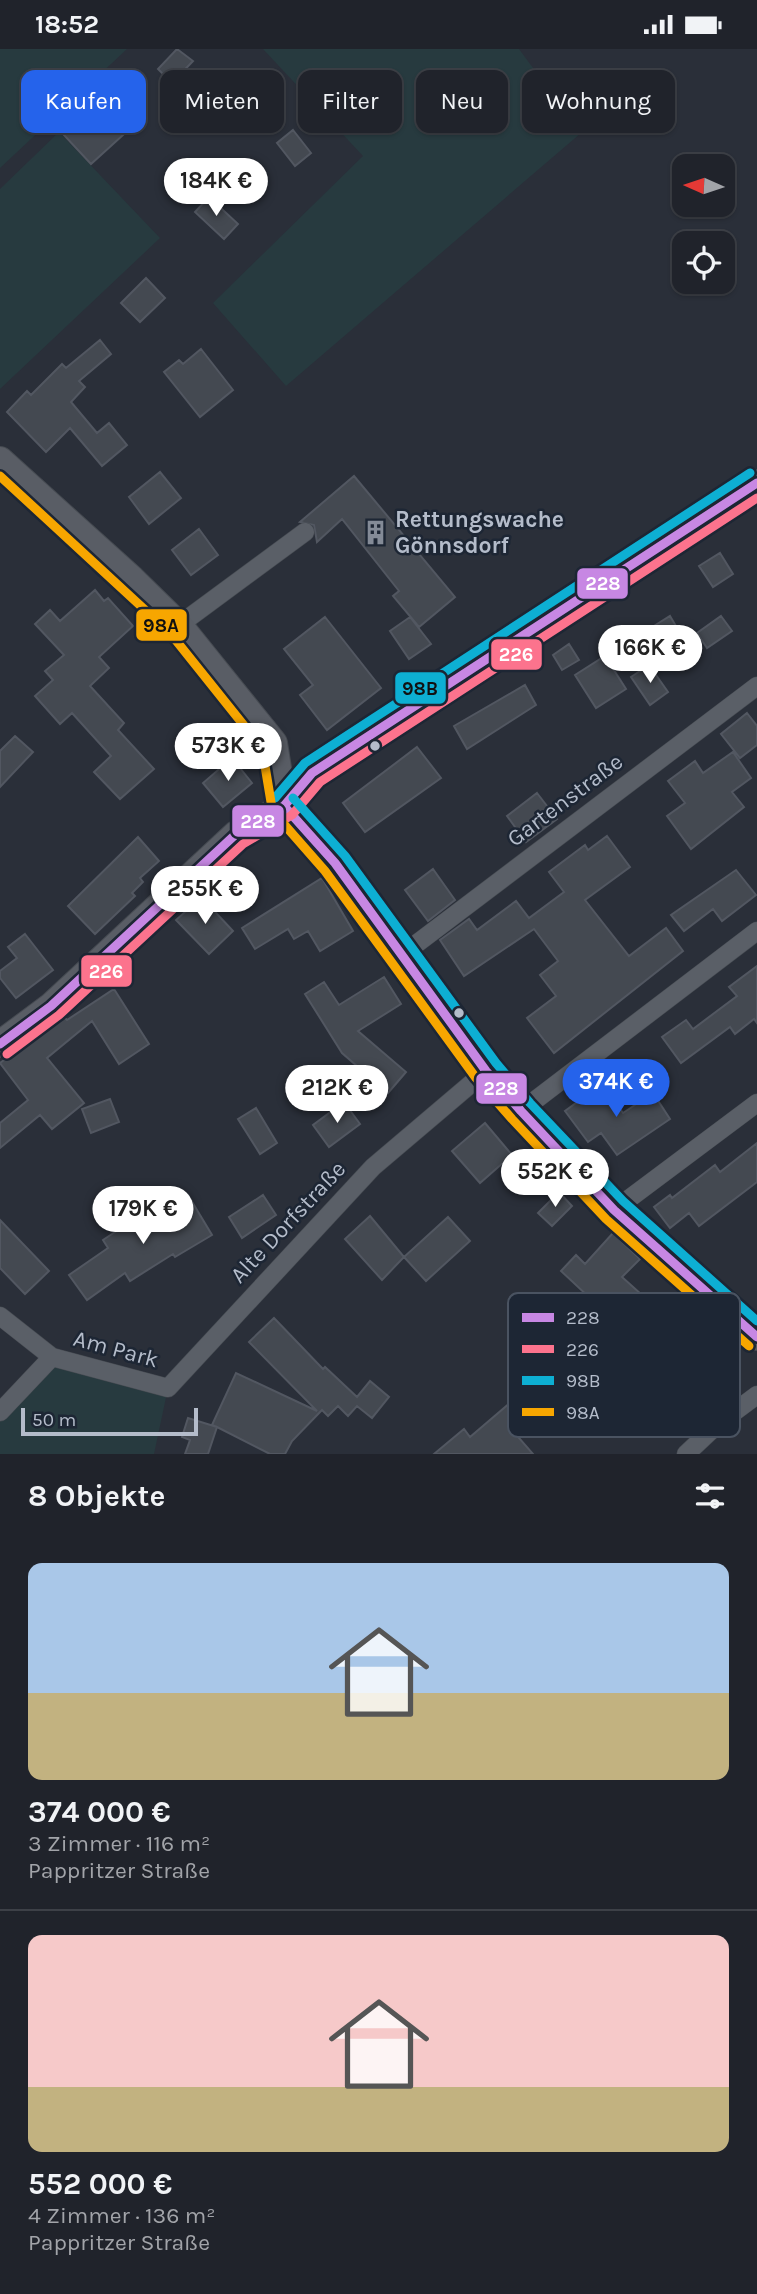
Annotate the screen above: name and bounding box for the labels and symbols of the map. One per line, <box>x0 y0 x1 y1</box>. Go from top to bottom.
north arrow <box>672 154 735 217</box>
pin: 184K € <box>159 159 273 218</box>
place label: Rettungswache Gönnsdorf <box>395 506 564 559</box>
building icon: Rettungswache Gönnsdorf <box>361 518 389 546</box>
line badge: 228 <box>576 567 629 600</box>
text: 228 <box>585 573 621 595</box>
line badge: 98A <box>135 608 188 642</box>
text: 98A <box>143 615 179 637</box>
pin: 166K € <box>593 625 707 685</box>
line badge: 226 <box>490 638 543 671</box>
text: 226 <box>499 644 533 666</box>
line badge: 98B <box>394 671 447 705</box>
text: 98B <box>402 678 438 700</box>
pin: 573K € <box>171 723 285 783</box>
unlabelled marker <box>368 739 382 753</box>
street label: Gartenstraße <box>502 748 628 852</box>
line badge: 228 <box>231 804 285 838</box>
text: 228 <box>240 811 276 833</box>
pin: 255K € <box>148 867 262 926</box>
line badge: 226 <box>80 954 133 988</box>
text: 226 <box>89 961 123 983</box>
unlabelled marker <box>452 1006 466 1020</box>
pin: 374K € <box>559 1059 673 1119</box>
pin: 212K € <box>280 1065 394 1125</box>
line badge: 228 <box>475 1072 528 1105</box>
text: 228 <box>483 1078 519 1100</box>
pin: 552K € <box>498 1149 612 1209</box>
street label: Alte Dorfstraße <box>225 1156 351 1288</box>
pin: 179K € <box>86 1187 200 1246</box>
legend <box>508 1293 740 1437</box>
text: 228 <box>566 1307 600 1329</box>
street label: Am Park <box>71 1325 161 1373</box>
text: 226 <box>566 1339 599 1361</box>
text: 98B <box>566 1370 601 1392</box>
text: 98A <box>566 1402 600 1424</box>
scale bar <box>21 1405 198 1437</box>

